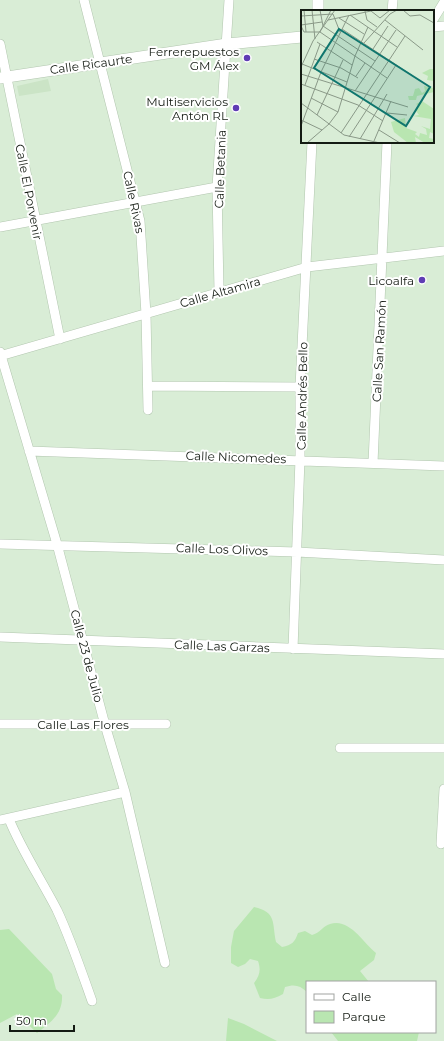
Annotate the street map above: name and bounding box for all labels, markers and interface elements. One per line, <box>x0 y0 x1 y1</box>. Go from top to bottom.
inset map <box>301 10 434 143</box>
place label: Ferrerepuestos GM Álex <box>149 44 240 73</box>
street label: Calle Ricaurte <box>49 51 133 77</box>
marker: Ferrerepuestos GM Álex <box>242 53 252 63</box>
place label: Multiservicios Antón RL <box>146 94 228 123</box>
marker: Multiservicios Antón RL <box>231 103 241 113</box>
street label: Calle Betania <box>211 129 229 209</box>
street label: Calle El Porvenir <box>12 143 46 241</box>
street label: Calle Rivas <box>120 169 148 235</box>
street label: Calle Altamira <box>178 273 262 311</box>
place label: Licoalfa <box>368 273 414 288</box>
marker: Licoalfa <box>417 275 427 285</box>
street label: Calle San Ramón <box>369 300 389 402</box>
street label: Calle Andrés Bello <box>294 342 310 450</box>
street label: Calle Nicomedes <box>185 448 287 466</box>
street label: Calle Los Olivos <box>176 540 268 558</box>
street label: Calle 23 de Julio <box>67 608 107 704</box>
street label: Calle Las Garzas <box>174 637 270 655</box>
street label: Calle Las Flores <box>37 717 129 732</box>
legend <box>306 981 436 1033</box>
text: Calle <box>342 989 371 1004</box>
scale bar <box>10 1007 74 1033</box>
text: Parque <box>342 1009 386 1024</box>
text: 50 m <box>16 1013 47 1028</box>

